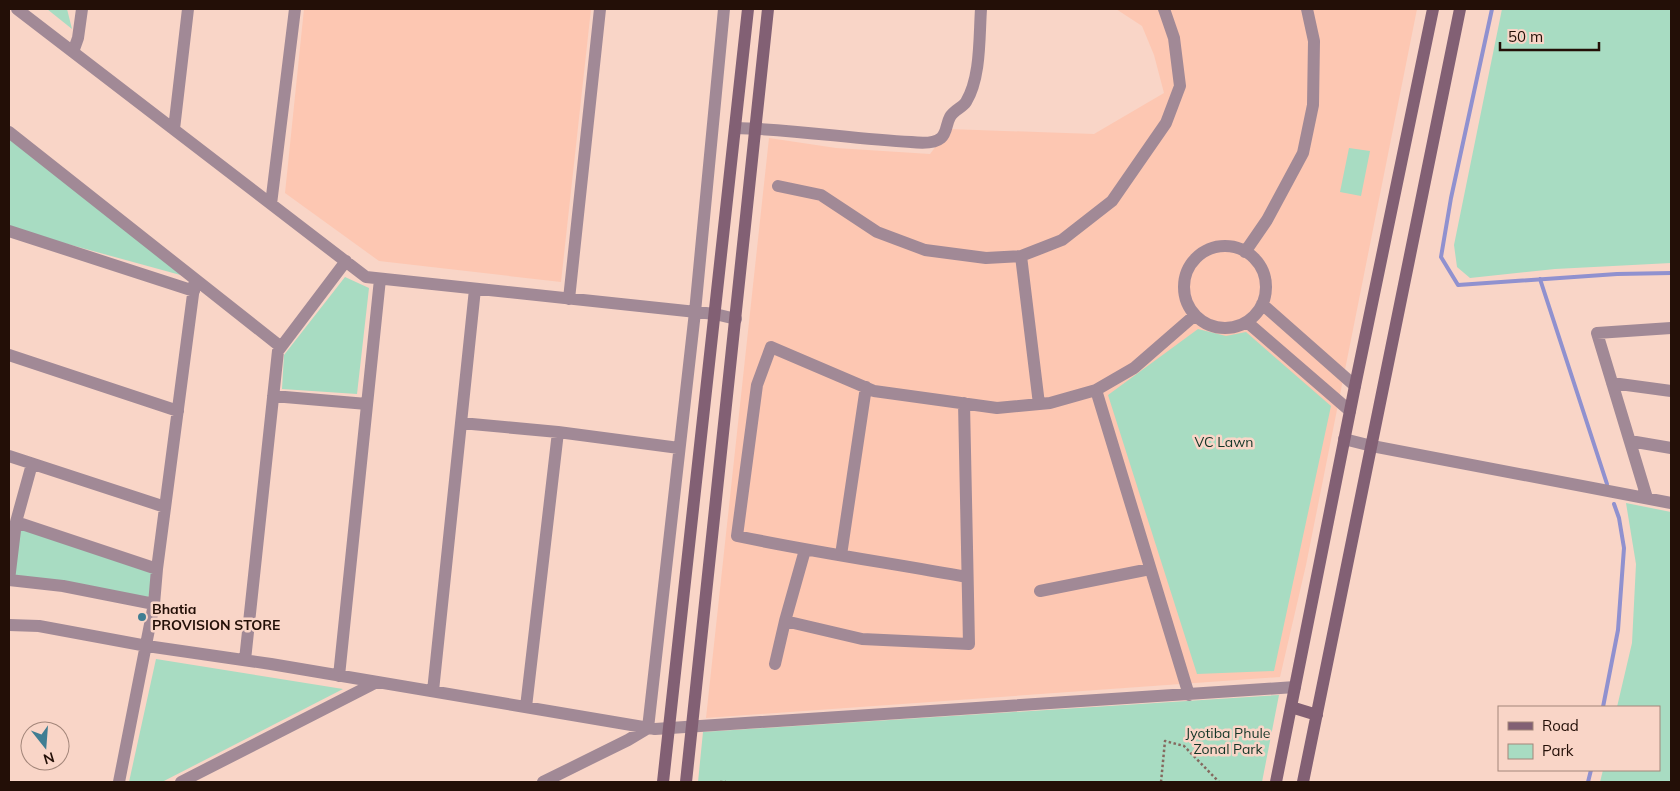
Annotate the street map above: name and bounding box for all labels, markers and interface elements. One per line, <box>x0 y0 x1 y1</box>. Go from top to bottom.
scale bar <box>1500 20 1599 52</box>
text: 50 m <box>1508 27 1543 46</box>
park label: VC Lawn <box>1194 433 1254 451</box>
place label: Bhatia PROVISION STORE <box>152 600 280 634</box>
marker: Bhatia PROVISION STORE <box>136 611 148 623</box>
legend <box>1498 706 1660 771</box>
text: Road <box>1542 716 1579 735</box>
north arrow <box>20 721 70 771</box>
park label: Jyotiba Phule Zonal Park <box>1186 724 1270 758</box>
text: Park <box>1542 741 1574 760</box>
text: N <box>41 748 56 769</box>

